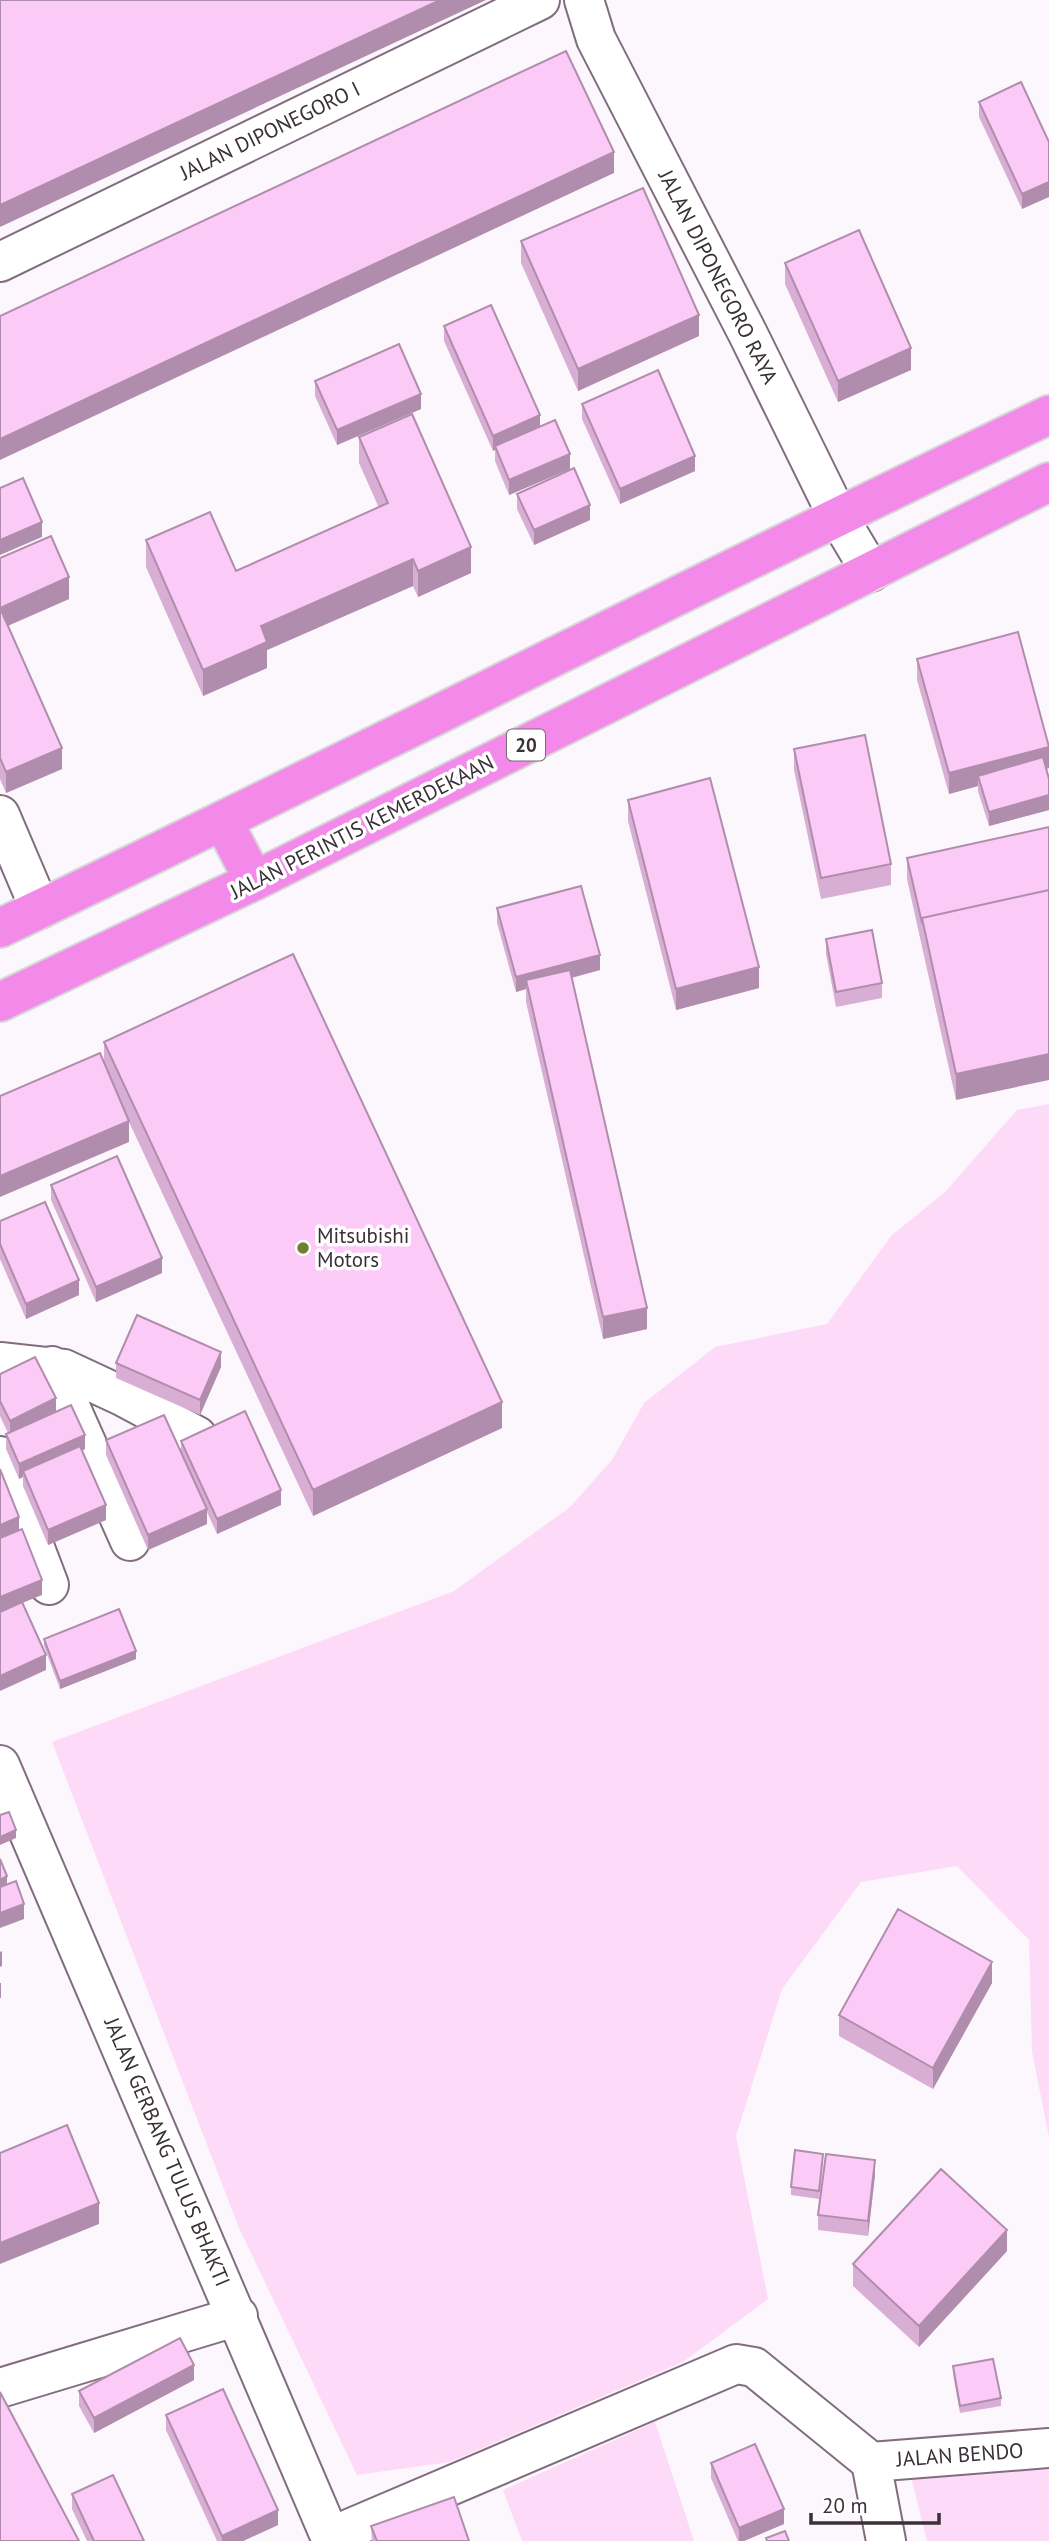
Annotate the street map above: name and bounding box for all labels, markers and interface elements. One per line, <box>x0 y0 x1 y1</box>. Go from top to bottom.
street label: JALAN DIPONEGORO I <box>174 75 364 186</box>
street label: JALAN DIPONEGORO RAYA <box>652 164 784 389</box>
road number: 20 <box>507 730 545 760</box>
street label: JALAN PERINTIS KEMERDEKAAN <box>225 748 498 905</box>
place label: Mitsubishi Motors <box>317 1222 409 1273</box>
marker: Mitsubishi Motors <box>295 1240 311 1256</box>
street label: JALAN GERBANG TULUS BHAKTI <box>98 2012 236 2290</box>
street label: JALAN BENDO <box>895 2437 1024 2472</box>
scale bar <box>811 2482 939 2526</box>
text: 20 m <box>822 2492 868 2519</box>

